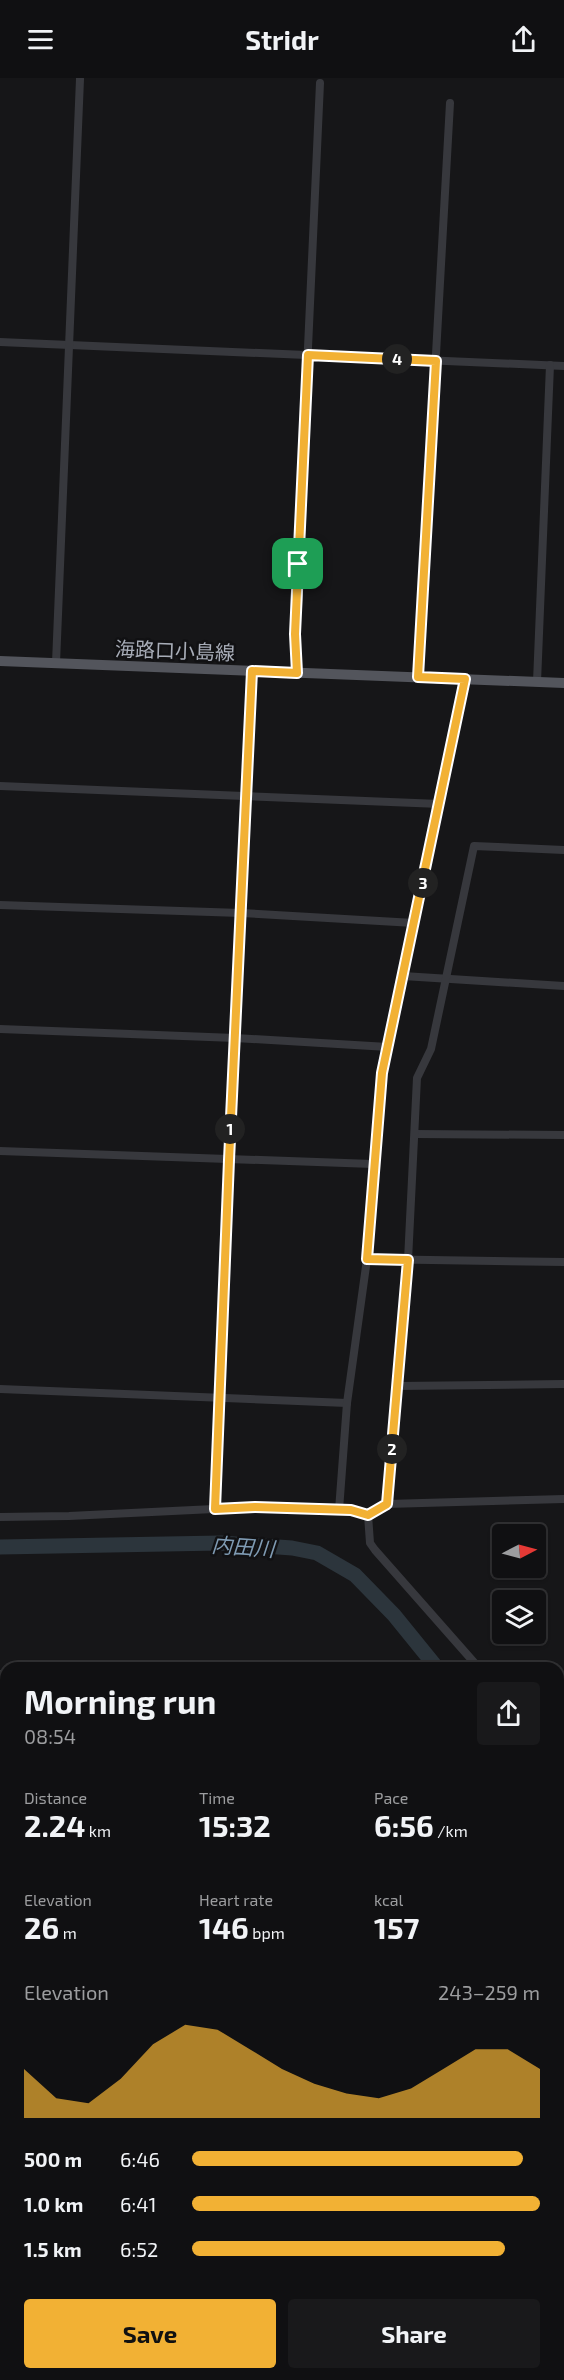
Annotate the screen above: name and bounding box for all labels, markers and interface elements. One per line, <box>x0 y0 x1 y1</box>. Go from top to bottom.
icon: menu <box>24 23 57 56</box>
text: Stridr <box>245 23 319 55</box>
icon: share <box>507 23 540 56</box>
pin: 4 <box>382 344 412 374</box>
text: 4 <box>392 349 402 368</box>
pin <box>272 538 323 589</box>
icon: arrive <box>281 547 314 580</box>
street label: 海路口小島線 <box>115 636 235 664</box>
pin: 3 <box>408 868 438 898</box>
text: 3 <box>418 873 428 892</box>
pin: 1 <box>215 1114 245 1144</box>
text: 1 <box>227 1119 233 1138</box>
pin: 2 <box>377 1434 407 1464</box>
text: 2 <box>387 1439 397 1458</box>
north arrow <box>492 1524 546 1578</box>
map controls <box>492 1524 546 1644</box>
water label: 内田川 <box>211 1531 277 1561</box>
button: layers <box>492 1590 546 1644</box>
text: Morning run <box>24 1681 216 1721</box>
button: share <box>477 1682 540 1745</box>
text: 08:54 <box>24 1724 76 1748</box>
text: Distance <box>24 1788 87 1807</box>
text: Time <box>199 1788 235 1807</box>
text: Pace <box>374 1788 408 1807</box>
text: 2.24 <box>24 1807 85 1843</box>
text: 15:32 <box>199 1807 271 1843</box>
text: 6:56 <box>374 1807 434 1843</box>
text: km <box>85 1821 111 1840</box>
text: /km <box>434 1821 468 1840</box>
text: Elevation <box>24 1890 92 1909</box>
text: Heart rate <box>199 1890 273 1909</box>
text: kcal <box>374 1890 403 1909</box>
text: 26 <box>24 1909 59 1945</box>
text: 146 <box>199 1909 249 1945</box>
text: 157 <box>374 1909 419 1945</box>
text: m <box>59 1923 77 1942</box>
text: bpm <box>249 1923 285 1942</box>
text: Elevation <box>24 1980 109 2004</box>
text: 243–259 m <box>438 1980 540 2004</box>
text: 500 m <box>24 2147 82 2171</box>
text: 6:46 <box>120 2147 160 2171</box>
text: 1.0 km <box>24 2192 83 2216</box>
text: 6:41 <box>120 2192 156 2216</box>
text: 1.5 km <box>24 2237 82 2261</box>
text: 6:52 <box>120 2237 158 2261</box>
button: Save <box>24 2299 276 2368</box>
button: Share <box>288 2299 540 2368</box>

